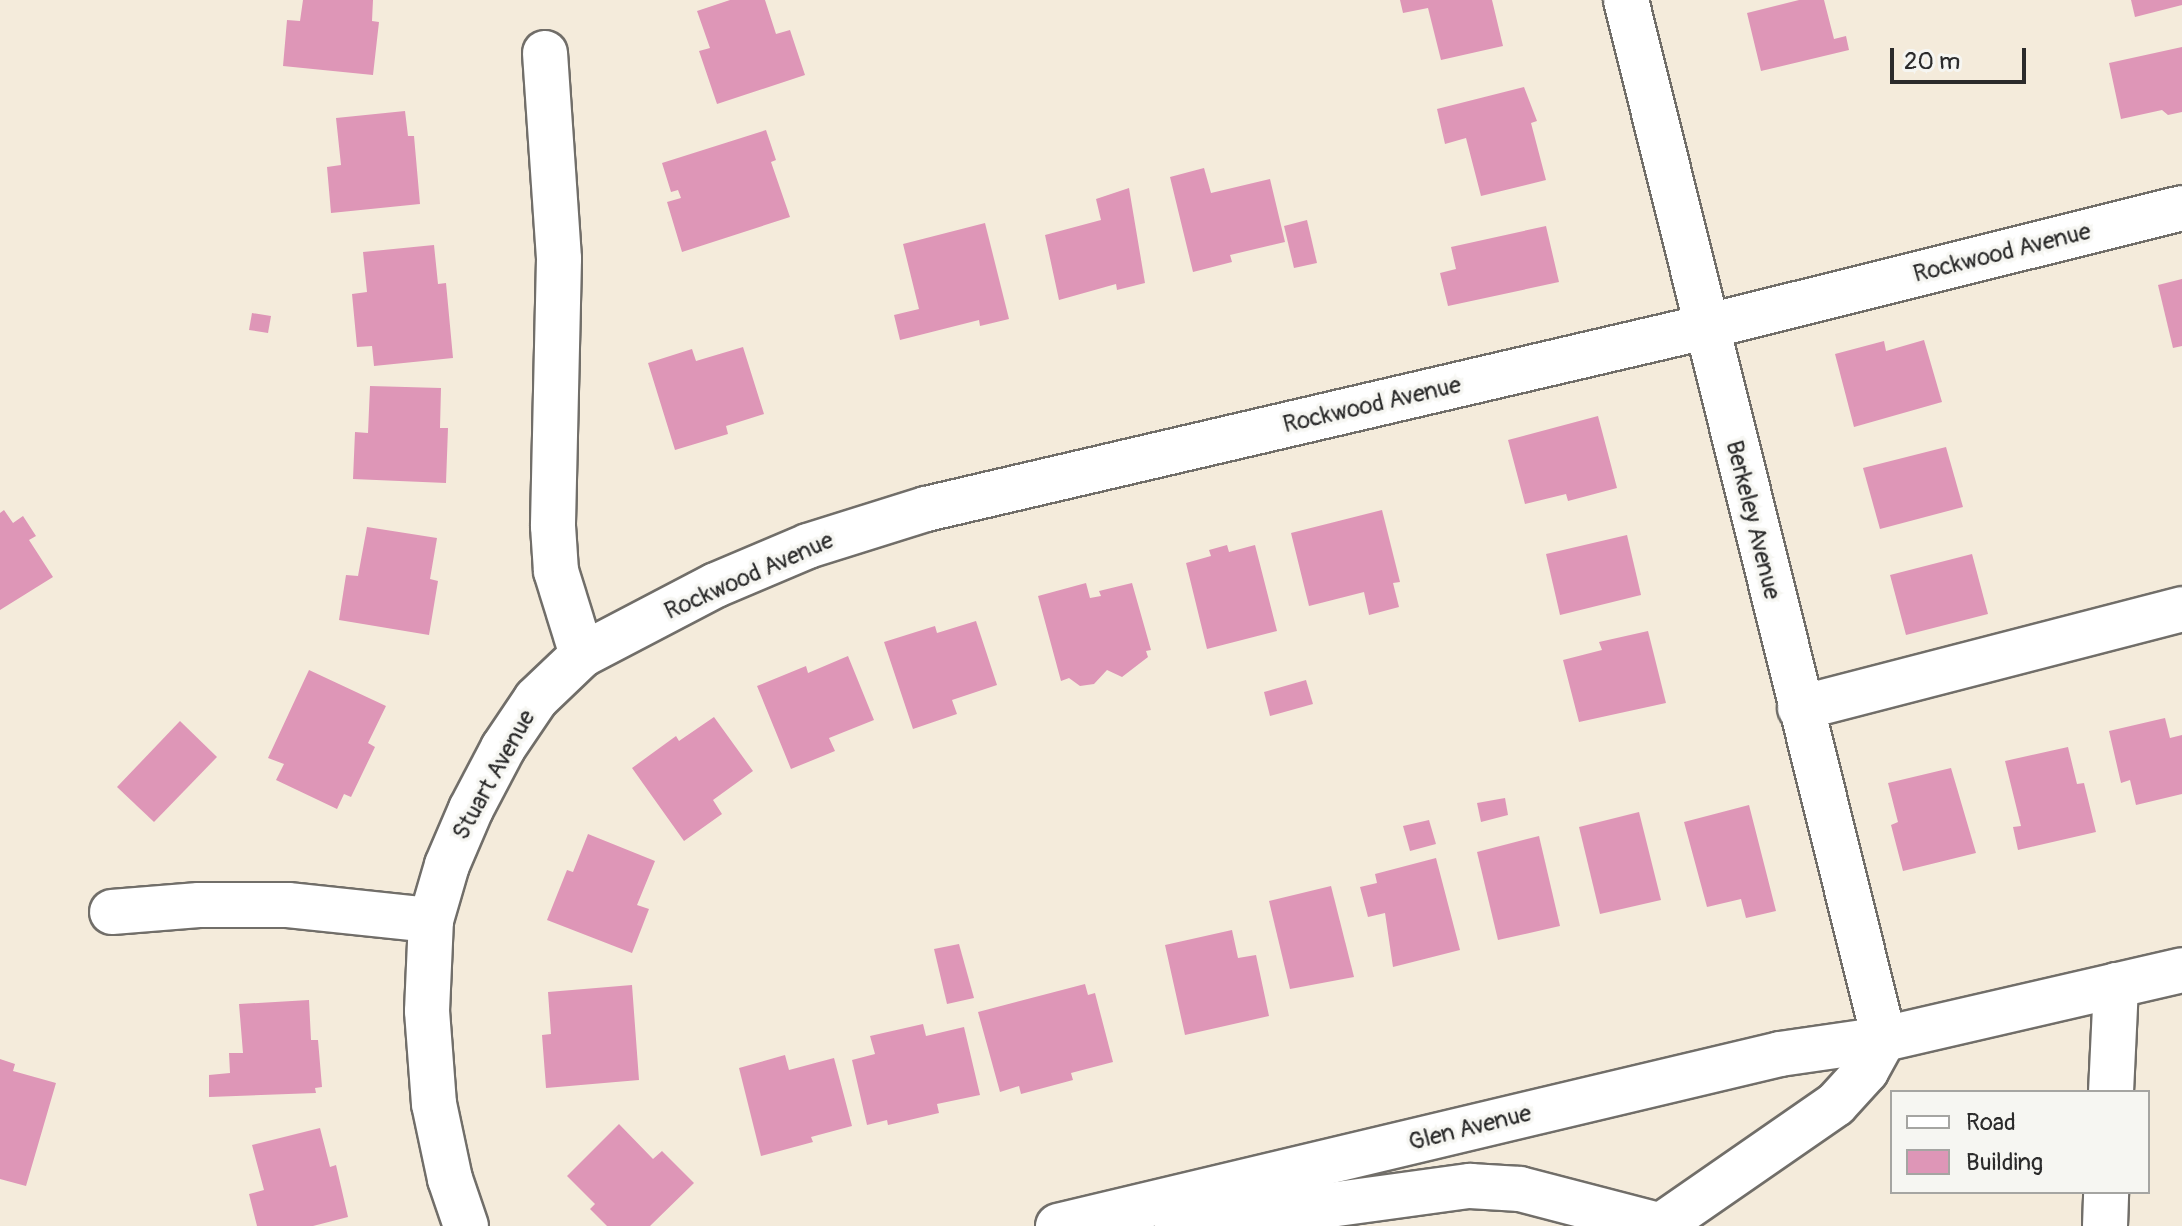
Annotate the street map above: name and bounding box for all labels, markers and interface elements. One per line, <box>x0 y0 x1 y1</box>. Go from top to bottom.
scale bar <box>1894 32 2030 82</box>
text: 20 m <box>1904 47 1960 76</box>
street label: Rockwood Avenue <box>1910 217 2094 289</box>
street label: Rockwood Avenue <box>1280 371 1464 439</box>
street label: Berkeley Avenue <box>1719 438 1787 602</box>
street label: Rockwood Avenue <box>660 526 838 626</box>
street label: Stuart Avenue <box>446 705 542 845</box>
legend <box>1890 1090 2150 1194</box>
street label: Glen Avenue <box>1406 1099 1534 1157</box>
text: Road <box>1966 1108 2016 1137</box>
text: Building <box>1966 1148 2043 1177</box>

